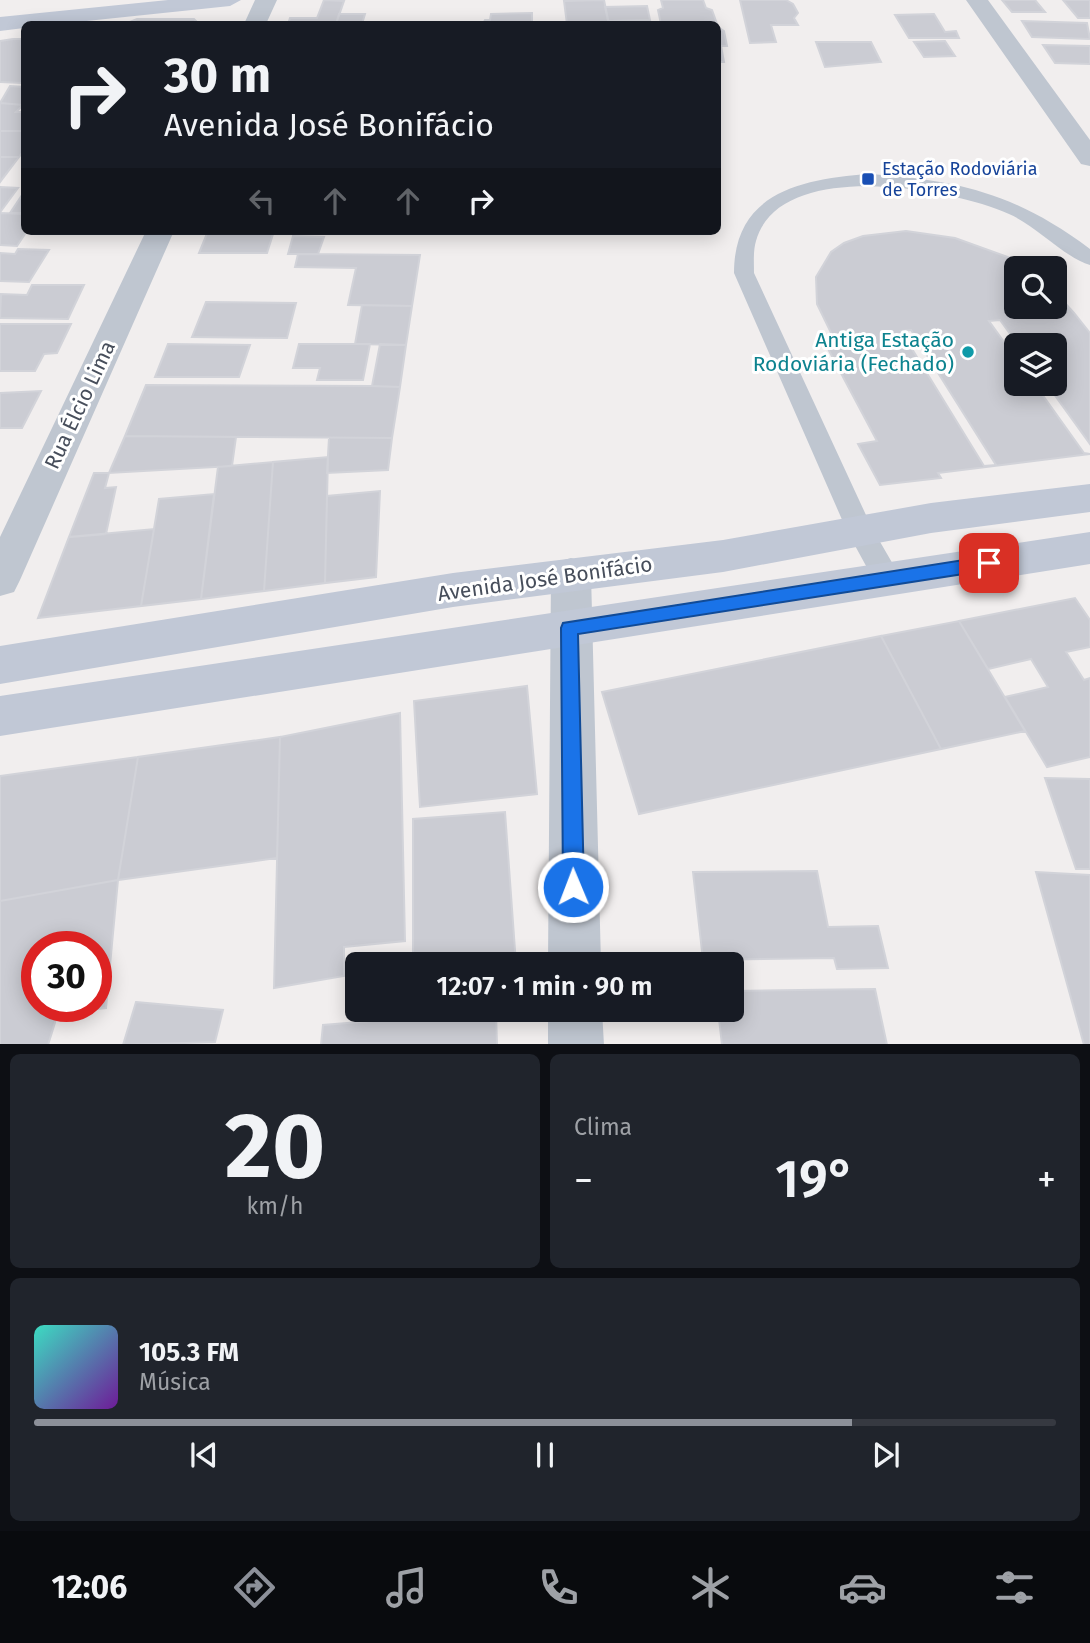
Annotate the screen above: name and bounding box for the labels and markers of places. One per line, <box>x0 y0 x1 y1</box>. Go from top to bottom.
place label: Estação Rodoviária de Torres <box>882 158 1037 201</box>
marker: Estação Rodoviária de Torres <box>860 171 876 187</box>
place label: Antiga Estação Rodoviária (Fechado) <box>753 327 954 377</box>
marker: Antiga Estação Rodoviária (Fechado) <box>960 344 976 360</box>
pin <box>959 533 1019 593</box>

